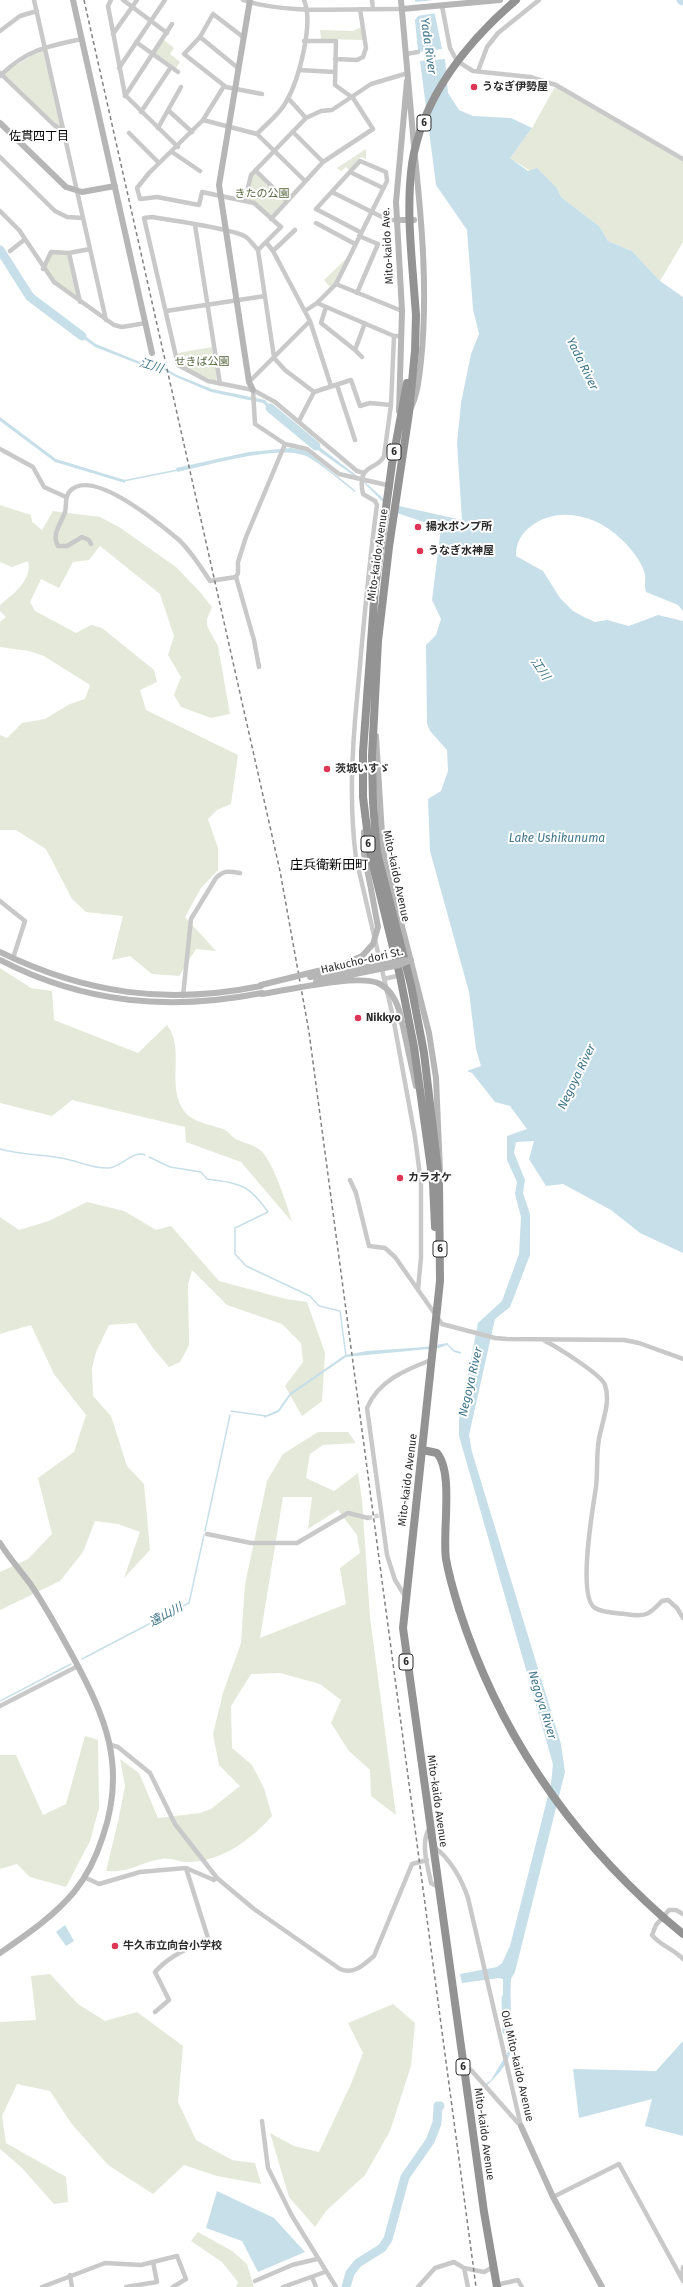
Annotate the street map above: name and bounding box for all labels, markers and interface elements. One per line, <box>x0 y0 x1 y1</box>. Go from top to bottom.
water label: Yada River <box>417 17 439 75</box>
place label: うなぎ伊勢屋 <box>482 80 548 94</box>
marker: うなぎ伊勢屋 <box>469 82 479 92</box>
road number: 6 <box>417 115 431 131</box>
district label: 佐貫四丁目 <box>9 130 69 144</box>
park label: きたの公園 <box>235 187 289 201</box>
street label: Mito-kaido Ave. <box>379 207 397 285</box>
water label: Yada River <box>563 335 601 393</box>
park label: せきば公園 <box>175 355 229 369</box>
water label: 江川 <box>137 356 165 376</box>
road number: 6 <box>387 444 401 460</box>
street label: Mito-kaido Avenue <box>365 508 391 602</box>
place label: 揚水ポンプ所 <box>426 520 492 534</box>
marker: 揚水ポンプ所 <box>413 522 423 532</box>
place label: うなぎ水神屋 <box>428 544 494 558</box>
marker: うなぎ水神屋 <box>415 546 425 556</box>
water label: 江川 <box>527 655 553 683</box>
place label: 茨城いすゞ <box>335 762 390 776</box>
marker: 茨城いすゞ <box>322 764 332 774</box>
street label: Mito-kaido Avenue <box>380 829 412 923</box>
water label: Lake Ushikunuma <box>509 832 605 846</box>
road number: 6 <box>361 836 375 852</box>
district label: 庄兵衛新田町 <box>290 857 368 873</box>
street label: Hakucho-dori St. <box>320 945 404 977</box>
place label: Nikkyo <box>366 1011 401 1025</box>
marker: Nikkyo <box>353 1013 363 1023</box>
water label: Negoya River <box>555 1042 599 1112</box>
place label: カラオケ <box>408 1171 452 1185</box>
marker: カラオケ <box>395 1173 405 1183</box>
road number: 6 <box>433 1241 447 1257</box>
water label: Negoya River <box>456 1346 486 1418</box>
street label: Mito-kaido Avenue <box>396 1433 420 1527</box>
water label: 遠山川 <box>147 1600 185 1630</box>
road number: 6 <box>399 1654 413 1670</box>
water label: Negoya River <box>525 1669 559 1741</box>
street label: Mito-kaido Avenue <box>424 1754 450 1848</box>
place label: 牛久市立向台小学校 <box>123 1939 222 1953</box>
marker: 牛久市立向台小学校 <box>110 1941 120 1951</box>
street label: Old Mito-kaido Avenue <box>498 2009 536 2123</box>
road number: 6 <box>456 2059 470 2075</box>
street label: Mito-kaido Avenue <box>471 2087 497 2181</box>

